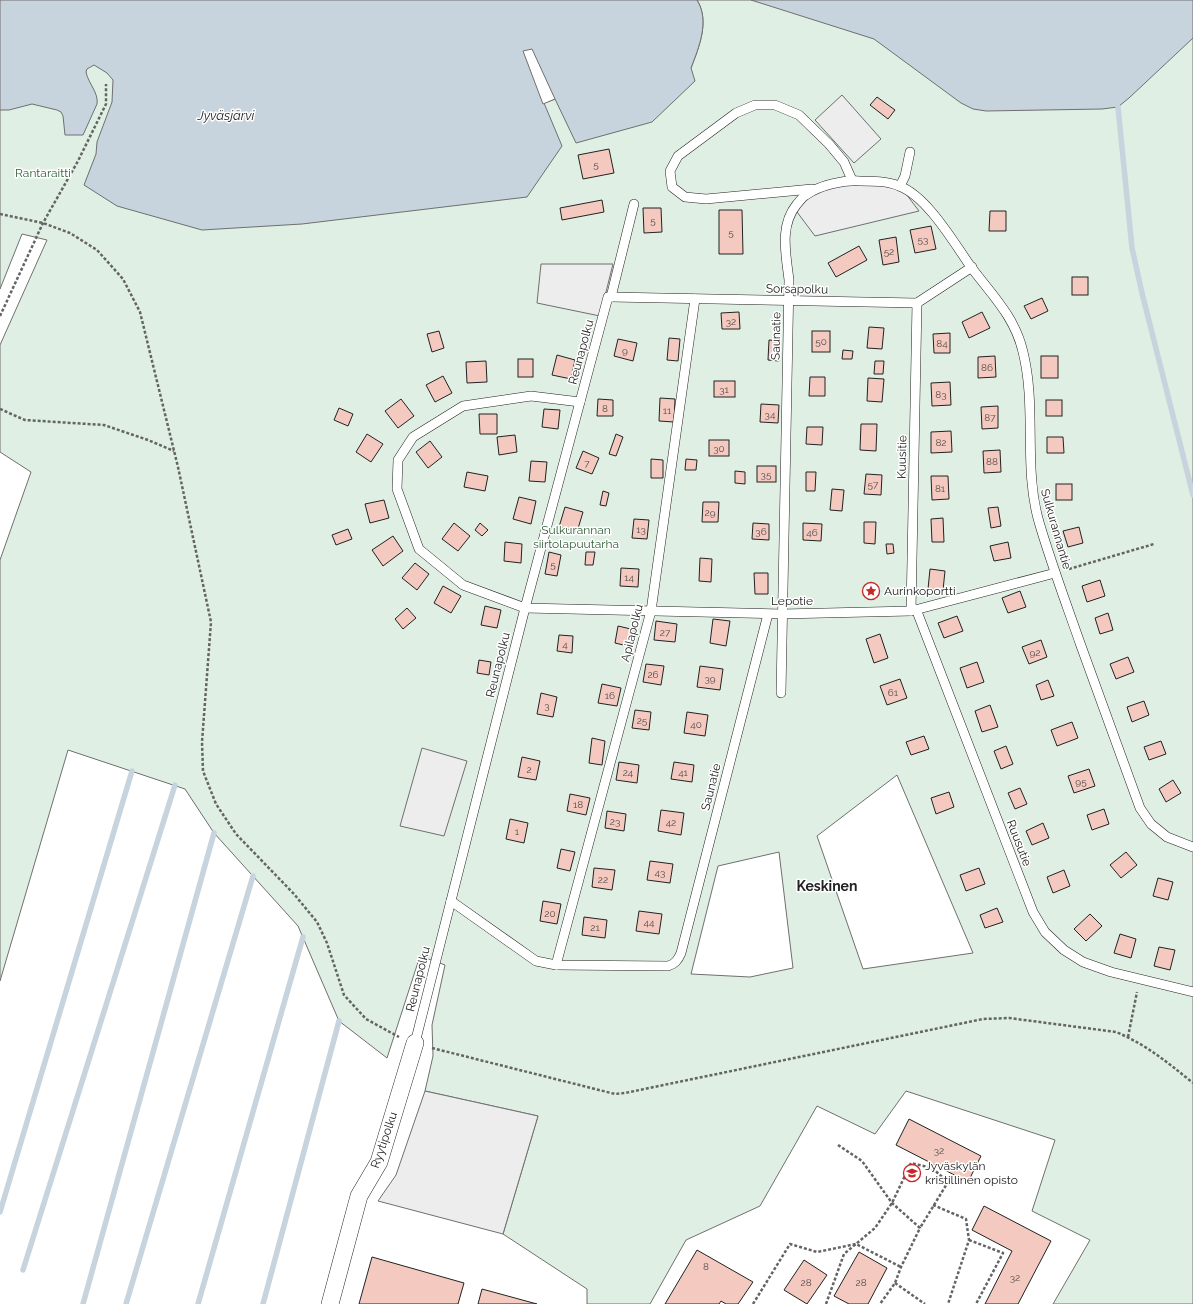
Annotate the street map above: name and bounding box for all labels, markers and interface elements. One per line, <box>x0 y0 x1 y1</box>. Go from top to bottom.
water label: Jyväsjärvi <box>197 108 256 123</box>
house number: 5 <box>593 159 599 170</box>
park label: Rantaraitti <box>15 166 71 180</box>
house number: 5 <box>650 215 656 226</box>
house number: 5 <box>728 227 734 238</box>
house number: 53 <box>918 234 928 245</box>
house number: 52 <box>884 246 894 257</box>
street label: Sorsapolku <box>766 281 828 297</box>
street label: Saunatie <box>769 312 783 360</box>
house number: 32 <box>726 316 736 327</box>
street label: Reunapolku <box>566 318 596 386</box>
house number: 50 <box>815 336 827 347</box>
house number: 84 <box>936 338 948 349</box>
house number: 9 <box>622 345 628 356</box>
house number: 86 <box>981 362 993 373</box>
house number: 31 <box>719 384 730 395</box>
house number: 83 <box>935 389 947 400</box>
house number: 8 <box>602 403 608 414</box>
house number: 11 <box>663 405 672 416</box>
house number: 34 <box>765 409 776 420</box>
house number: 87 <box>984 412 996 423</box>
street label: Kuusitie <box>895 435 909 479</box>
house number: 82 <box>935 437 947 448</box>
house number: 30 <box>713 443 725 454</box>
house number: 88 <box>986 456 998 467</box>
house number: 7 <box>584 458 590 469</box>
house number: 35 <box>761 469 772 480</box>
house number: 57 <box>868 479 879 490</box>
house number: 81 <box>935 483 946 494</box>
street label: Sulkurannantie <box>1038 487 1074 571</box>
house number: 29 <box>704 507 716 518</box>
park label: Sulkurannan siirtolapuutarha <box>533 523 619 551</box>
house number: 13 <box>636 524 646 535</box>
house number: 36 <box>755 526 767 537</box>
house number: 46 <box>806 527 818 538</box>
house number: 5 <box>550 559 556 570</box>
house number: 14 <box>624 572 634 583</box>
place icon: Aurinkoportti <box>861 581 881 601</box>
place label: Aurinkoportti <box>884 584 956 598</box>
street label: Lepotie <box>771 594 813 608</box>
street label: Apilapolku <box>618 603 646 663</box>
house number: 27 <box>660 627 671 638</box>
street label: Reunapolku <box>483 631 513 699</box>
house number: 4 <box>562 639 568 650</box>
house number: 92 <box>1029 647 1041 658</box>
house number: 26 <box>647 669 659 680</box>
house number: 39 <box>704 673 716 684</box>
house number: 61 <box>888 687 899 698</box>
house number: 16 <box>605 690 615 701</box>
house number: 3 <box>544 700 550 711</box>
house number: 25 <box>637 715 648 726</box>
house number: 40 <box>690 719 702 730</box>
street label: Saunatie <box>698 762 724 812</box>
house number: 2 <box>526 764 532 775</box>
house number: 24 <box>623 767 634 778</box>
house number: 41 <box>678 767 689 778</box>
house number: 95 <box>1075 776 1087 787</box>
house number: 18 <box>573 799 583 810</box>
house number: 23 <box>610 816 620 827</box>
house number: 42 <box>666 817 676 828</box>
street label: Ruusutie <box>1004 818 1034 868</box>
house number: 1 <box>515 826 520 837</box>
house number: 43 <box>655 867 665 878</box>
house number: 22 <box>598 874 608 885</box>
district label: Keskinen <box>797 878 857 894</box>
house number: 20 <box>544 908 556 919</box>
house number: 44 <box>644 917 655 928</box>
house number: 21 <box>590 922 600 933</box>
street label: Reunapolku <box>403 945 433 1013</box>
street label: Ryytipolku <box>368 1110 400 1170</box>
house number: 32 <box>934 1145 944 1156</box>
place label: Jyväskylän kristillinen opisto <box>925 1159 1018 1187</box>
school or university icon: Jyväskylän kristillinen opisto <box>902 1163 922 1183</box>
house number: 8 <box>703 1261 709 1272</box>
house number: 32 <box>1010 1272 1020 1283</box>
house number: 28 <box>800 1277 812 1288</box>
house number: 28 <box>855 1277 867 1288</box>

